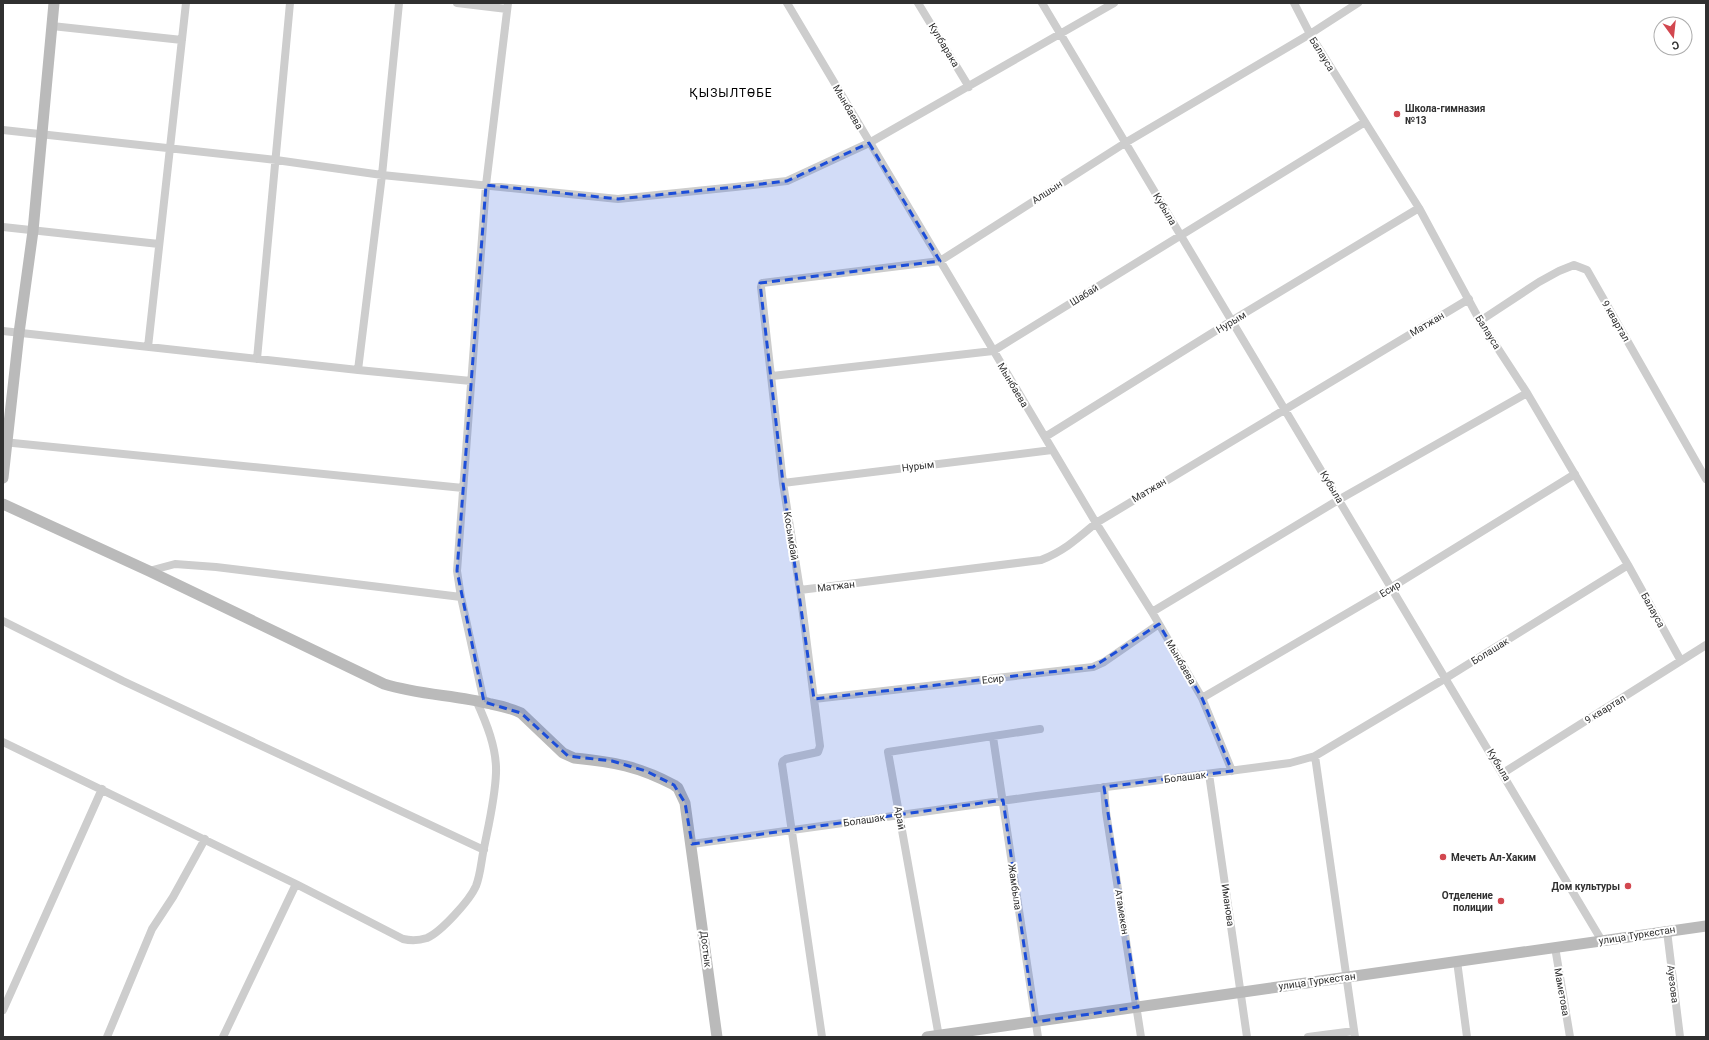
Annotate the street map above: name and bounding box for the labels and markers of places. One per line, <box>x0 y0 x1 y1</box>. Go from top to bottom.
place label: Школа-гимназия №13 <box>1405 103 1485 126</box>
marker: Школа-гимназия №13 <box>1392 109 1402 119</box>
marker: Мечеть Ал-Хаким <box>1438 852 1448 862</box>
place label: Мечеть Ал-Хаким <box>1451 852 1536 863</box>
place label: Дом культуры <box>1552 881 1620 892</box>
marker: Дом культуры <box>1623 881 1633 891</box>
place label: Отделение полиции <box>1442 890 1494 913</box>
marker: Отделение полиции <box>1496 896 1506 906</box>

